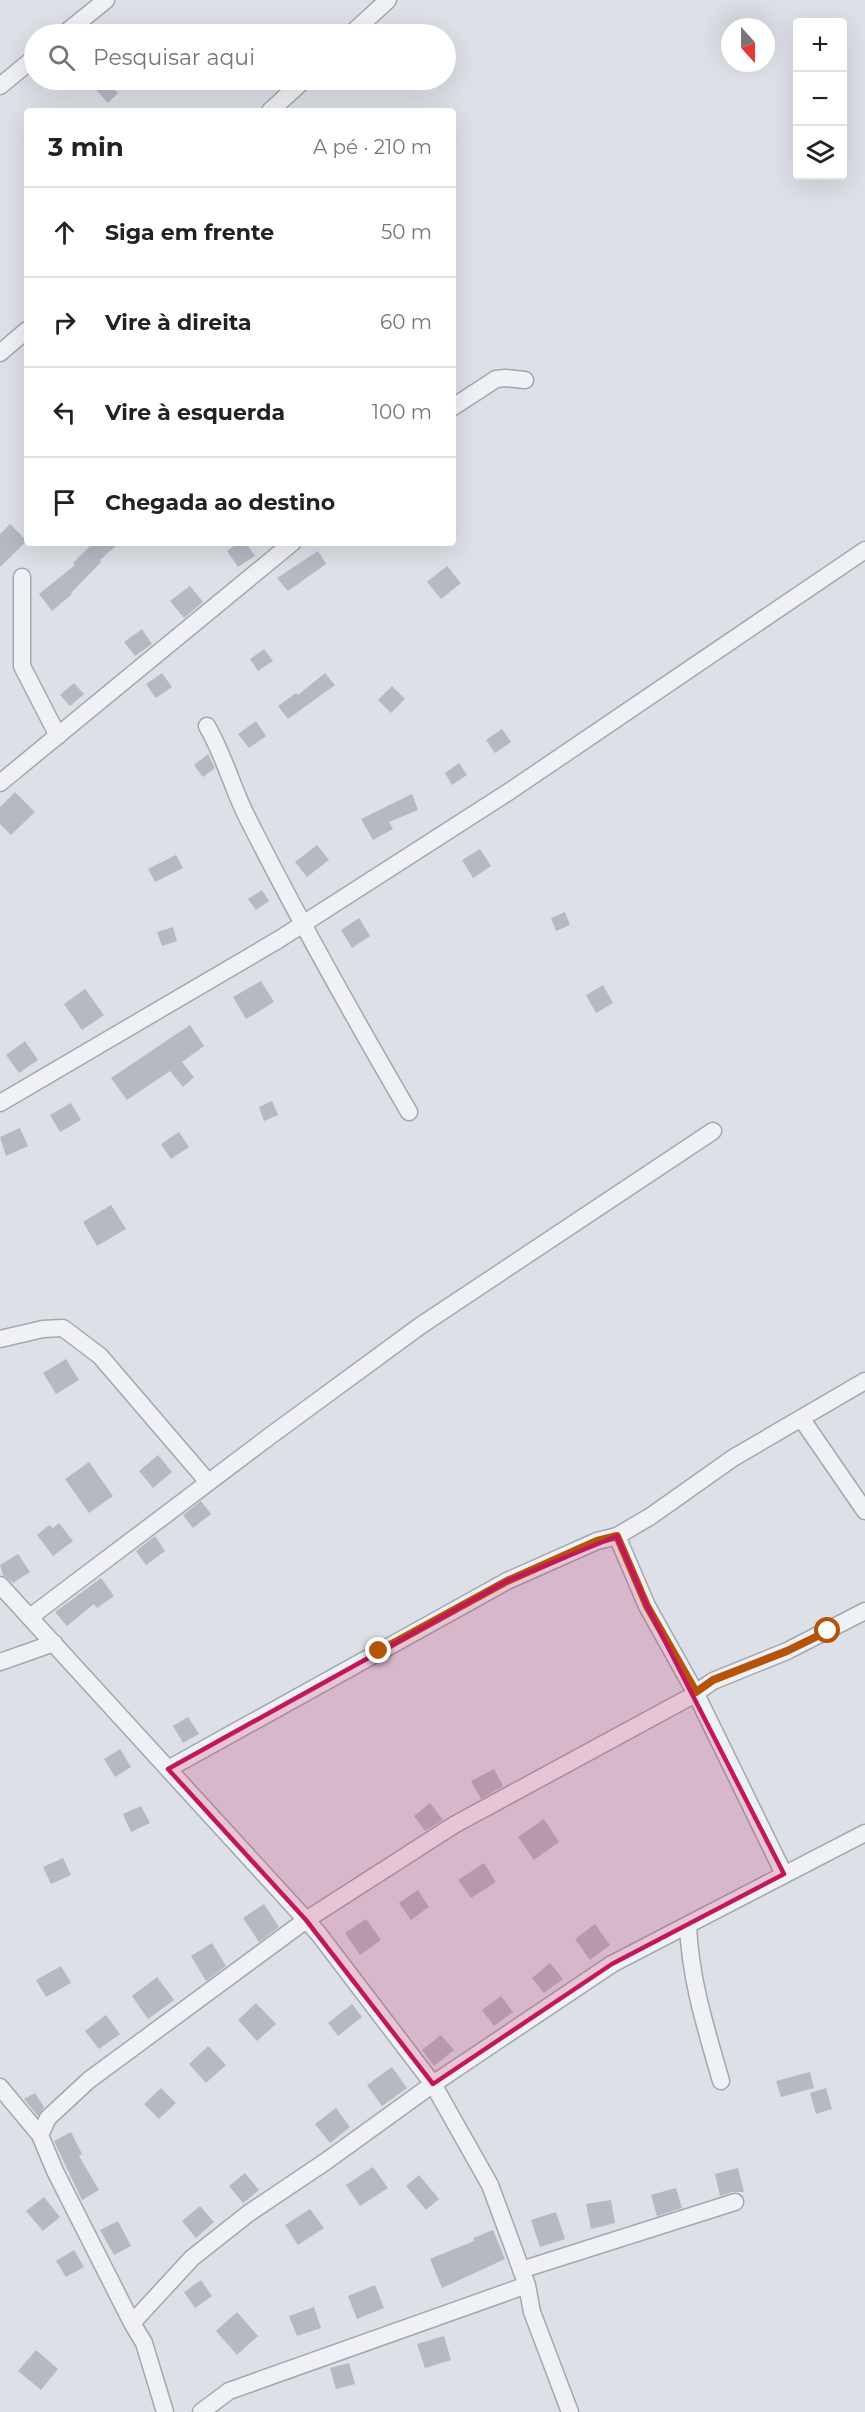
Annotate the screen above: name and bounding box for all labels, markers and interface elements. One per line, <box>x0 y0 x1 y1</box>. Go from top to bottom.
north arrow <box>721 18 775 72</box>
map controls <box>793 18 847 180</box>
button: + <box>793 18 847 72</box>
search box <box>24 24 456 90</box>
icon: search <box>45 41 78 74</box>
text: Pesquisar aqui <box>93 44 255 71</box>
button: − <box>793 72 847 126</box>
button: layers <box>793 126 847 180</box>
text: 3 min <box>48 131 124 163</box>
text: A pé · 210 m <box>313 135 432 159</box>
icon: ahead <box>48 216 81 249</box>
text: Siga em frente <box>105 219 274 246</box>
text: 50 m <box>381 220 432 244</box>
icon: right <box>48 306 81 339</box>
text: Vire à direita <box>105 309 252 336</box>
text: 60 m <box>380 310 432 334</box>
icon: left <box>48 396 81 429</box>
text: Vire à esquerda <box>105 399 285 426</box>
text: 100 m <box>372 400 432 424</box>
icon: arrive <box>48 486 81 519</box>
text: Chegada ao destino <box>105 489 335 516</box>
route start <box>814 1617 840 1643</box>
route end <box>365 1637 391 1663</box>

